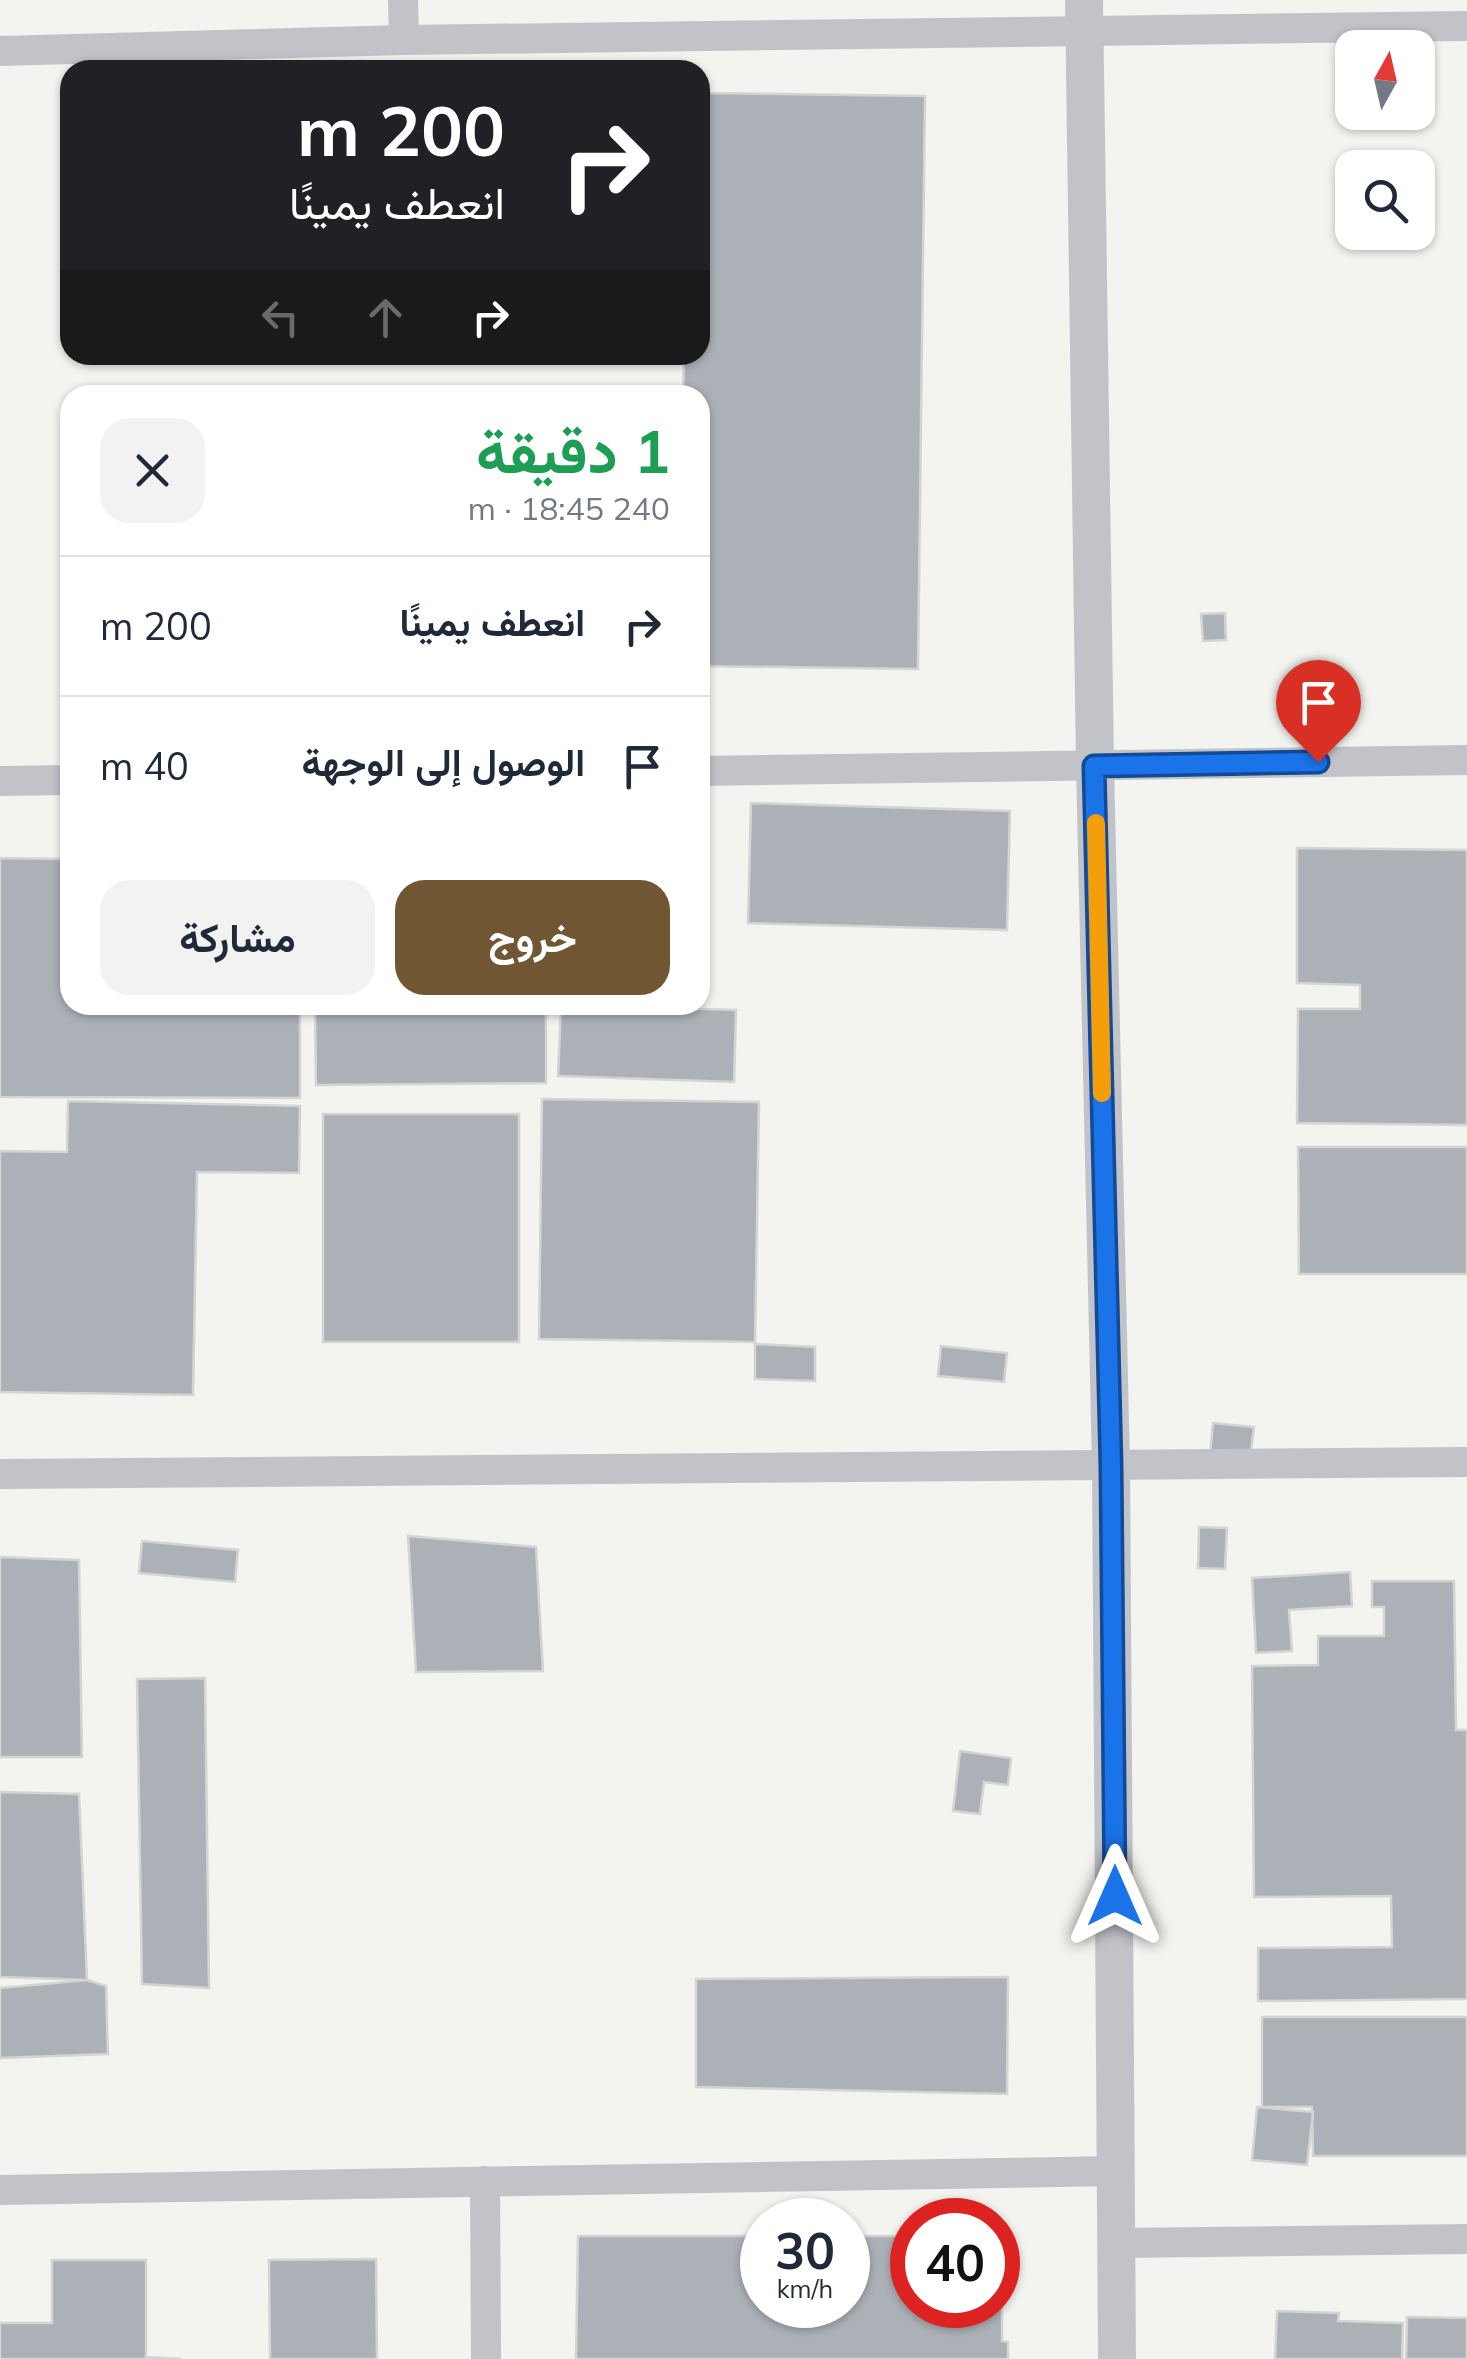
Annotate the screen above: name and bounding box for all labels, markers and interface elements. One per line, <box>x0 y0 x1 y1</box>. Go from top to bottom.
north arrow <box>1335 30 1435 130</box>
map controls <box>1335 30 1435 250</box>
text: 200 m <box>297 86 505 174</box>
icon: right <box>540 100 670 230</box>
button: search <box>1335 150 1435 250</box>
text: انعطف يمينًا <box>289 174 505 230</box>
icon: left <box>253 290 308 345</box>
icon: ahead <box>358 290 413 345</box>
icon: right <box>463 290 518 345</box>
text: 1 دقيقة <box>476 413 670 488</box>
button: close <box>100 418 205 523</box>
text: 240 m · 18:45 <box>468 488 670 528</box>
text: انعطف يمينًا <box>399 598 585 646</box>
icon: right <box>615 599 670 654</box>
text: 200 m <box>100 602 212 650</box>
pin <box>1276 660 1361 763</box>
icon: arrive <box>1291 675 1346 730</box>
text: الوصول إلى الوجهة <box>301 738 585 786</box>
icon: arrive <box>615 739 670 794</box>
text: 40 m <box>100 742 189 790</box>
button: مشاركة <box>100 880 375 995</box>
button: خروج <box>395 880 670 995</box>
position arrow <box>1063 1844 1167 1948</box>
speed limit sign: 40 <box>890 2198 1020 2328</box>
text: 30 <box>775 2219 835 2282</box>
text: km/h <box>777 2273 833 2304</box>

